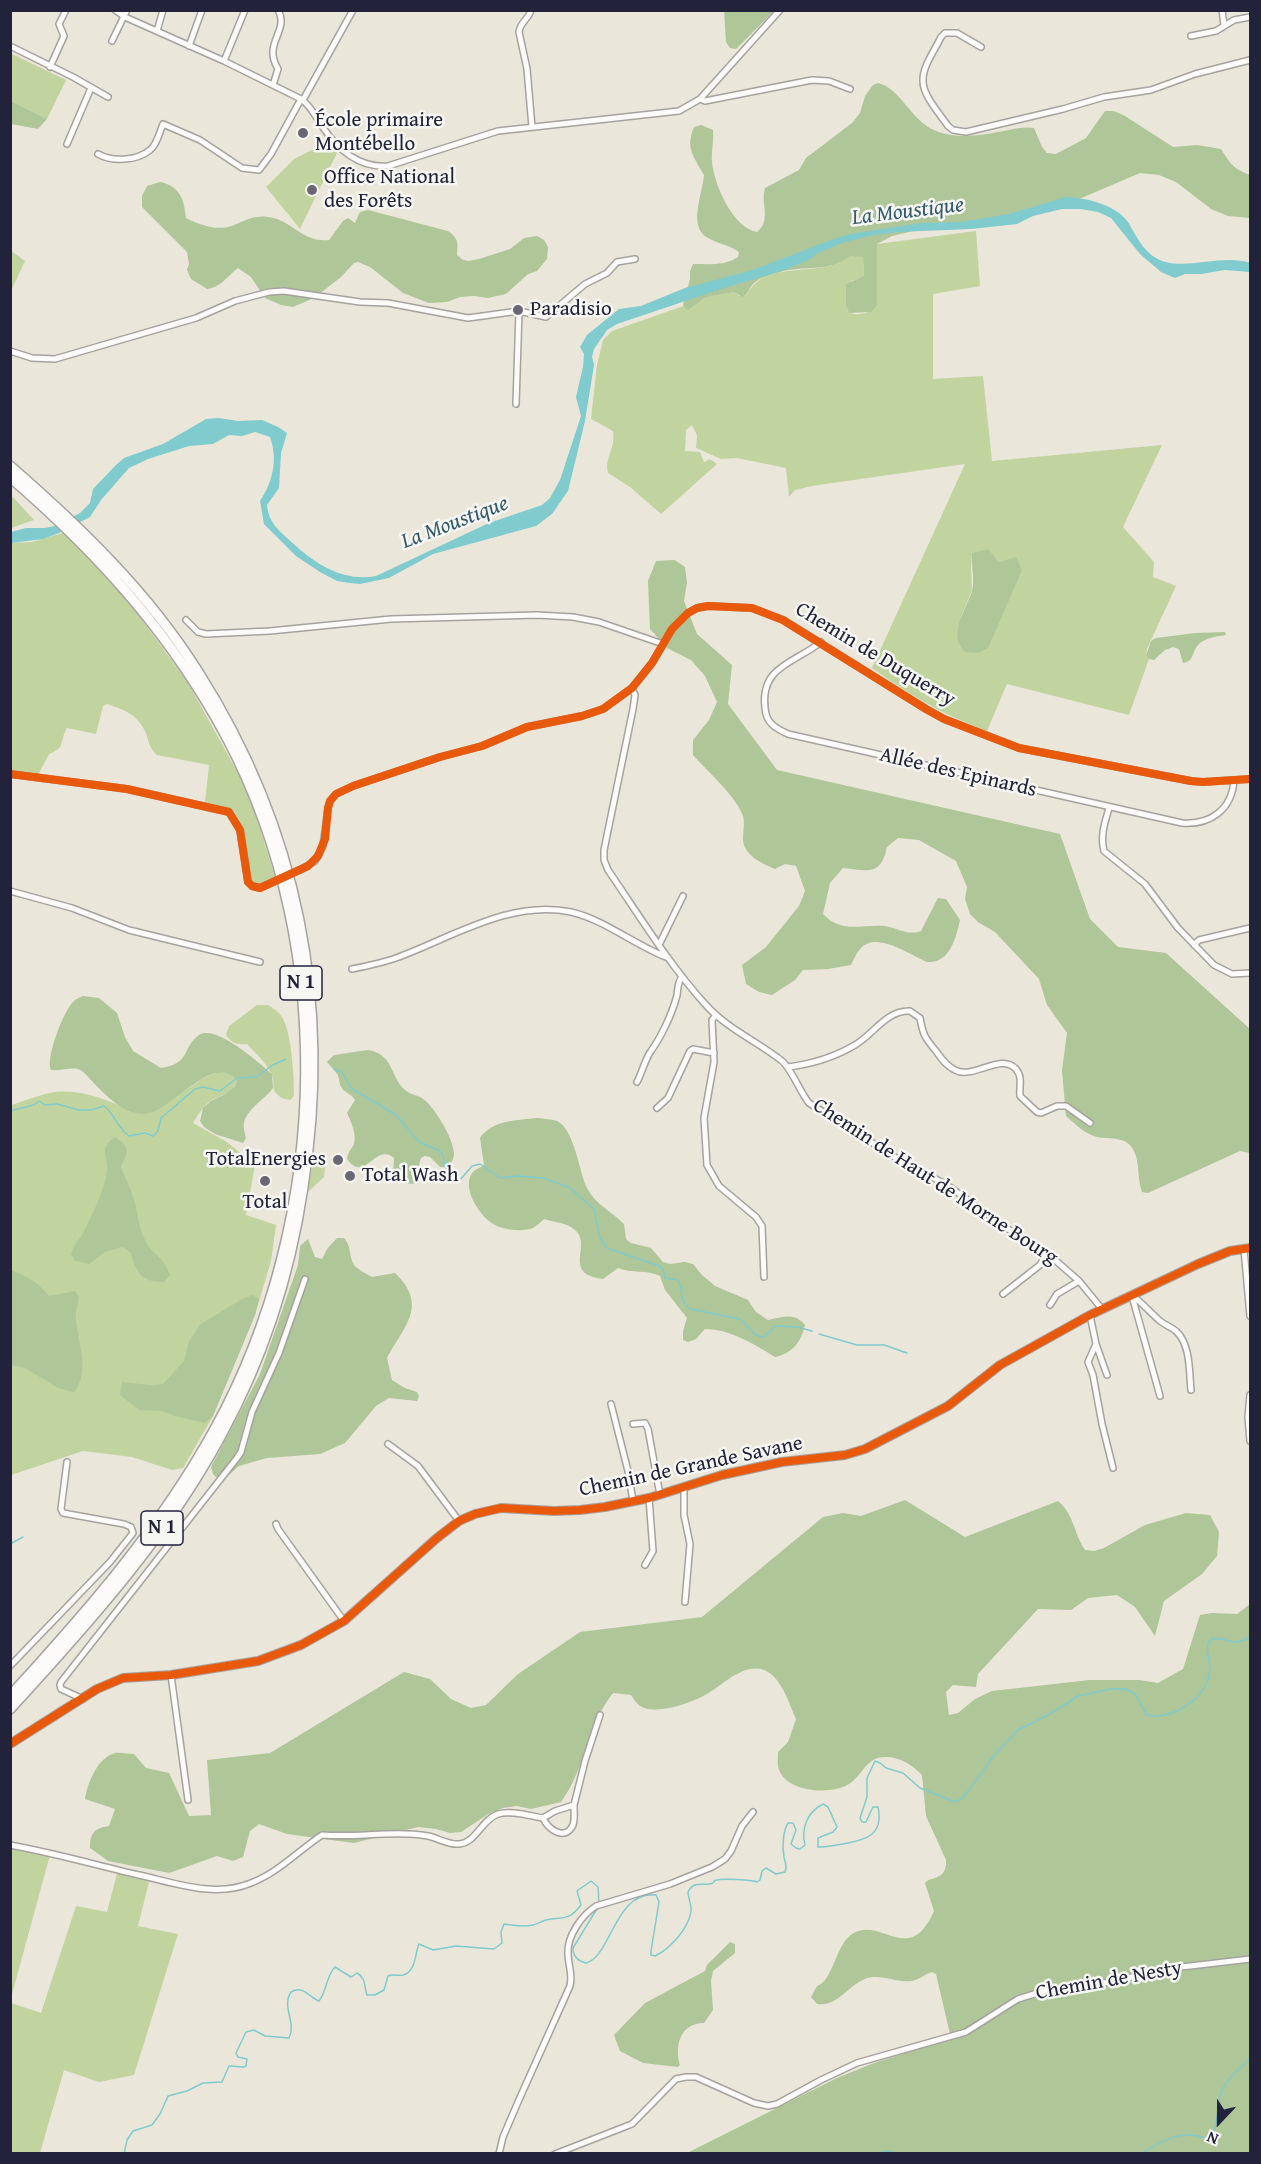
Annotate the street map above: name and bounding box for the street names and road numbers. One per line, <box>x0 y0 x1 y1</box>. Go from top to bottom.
street label: Chemin de Duquerry <box>790 597 960 713</box>
street label: Allée des Epinards <box>877 743 1039 803</box>
road number: N 1 <box>280 966 322 1000</box>
street label: Chemin de Haut de Morne Bourg <box>808 1093 1062 1271</box>
street label: Chemin de Grande Savane <box>577 1431 805 1503</box>
road number: N 1 <box>141 1511 183 1545</box>
street label: Chemin de Nesty <box>1034 1956 1184 2006</box>

